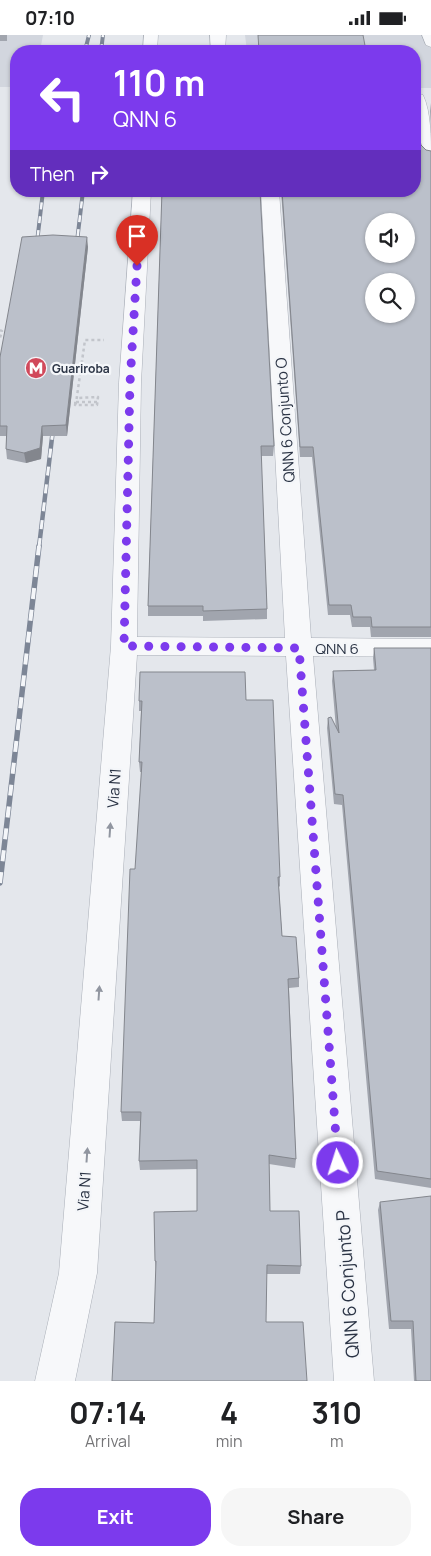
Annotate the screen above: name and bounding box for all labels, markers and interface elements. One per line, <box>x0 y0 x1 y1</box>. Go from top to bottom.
text: 07:10 <box>25 5 75 31</box>
text: 110 m <box>113 59 205 107</box>
icon: left <box>30 65 95 130</box>
text: QNN 6 <box>113 104 177 134</box>
icon: right <box>85 160 113 188</box>
text: Then <box>30 161 75 187</box>
map controls <box>365 213 415 323</box>
button: sound <box>365 213 415 263</box>
pin <box>116 215 158 266</box>
icon: arrive <box>123 222 151 250</box>
button: search <box>365 273 415 323</box>
metro station icon: Guariroba <box>24 356 48 380</box>
street label: QNN 6 Conjunto O <box>270 357 300 483</box>
place label: Guariroba <box>52 360 110 377</box>
street label: QNN 6 <box>315 638 359 659</box>
street label: Via N1 <box>102 767 126 809</box>
one-way arrow <box>107 822 115 838</box>
one-way arrow <box>95 984 103 1000</box>
position arrow <box>311 1136 363 1188</box>
one-way arrow <box>83 1146 91 1162</box>
street label: Via N1 <box>72 1170 96 1212</box>
street label: QNN 6 Conjunto P <box>330 1209 364 1359</box>
text: 07:14 <box>69 1392 147 1433</box>
text: 4 <box>220 1392 238 1433</box>
text: 310 <box>312 1392 362 1433</box>
text: Arrival <box>85 1430 131 1452</box>
text: min <box>216 1430 242 1452</box>
text: m <box>330 1430 344 1452</box>
button: Exit <box>20 1488 211 1546</box>
button: Share <box>221 1488 411 1546</box>

